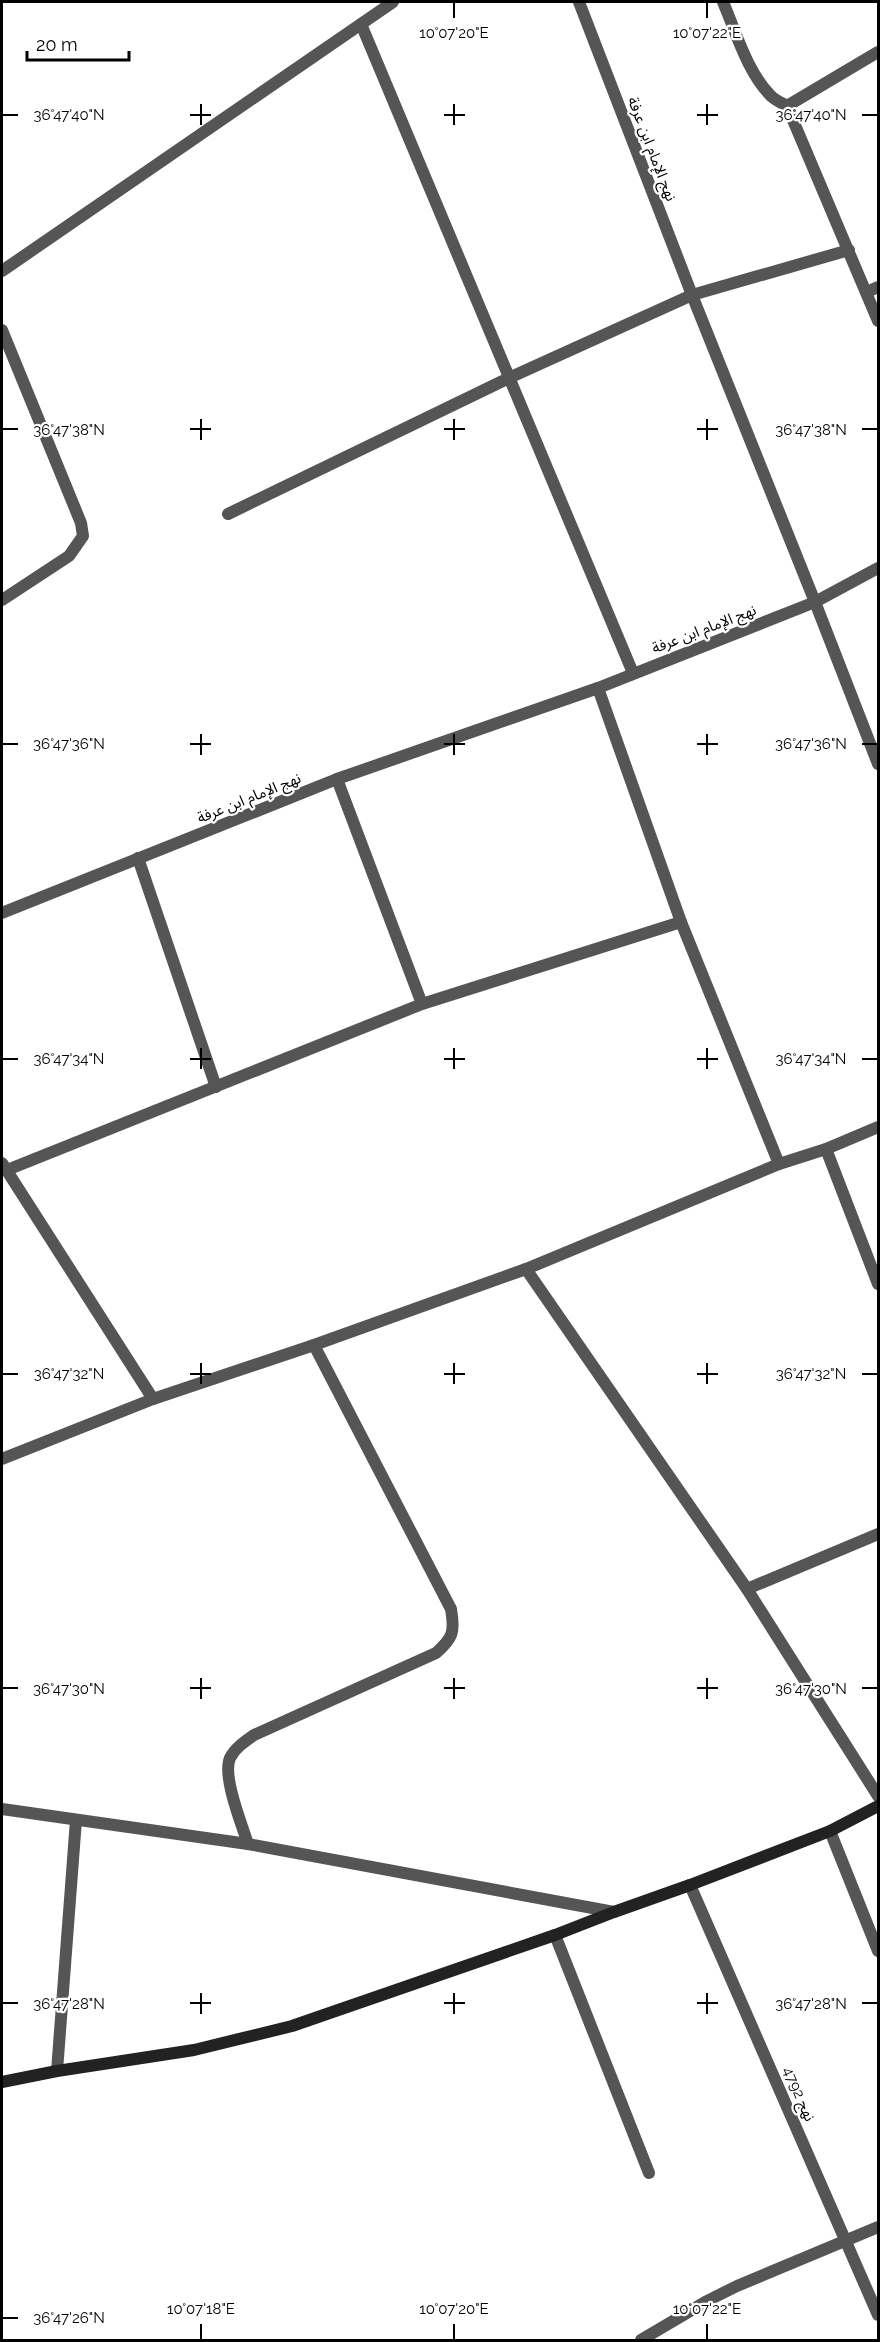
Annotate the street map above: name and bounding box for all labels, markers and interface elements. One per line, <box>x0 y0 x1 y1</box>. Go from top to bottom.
scale bar <box>27 24 129 62</box>
text: 10°07'20"E <box>419 24 489 42</box>
text: 10°07'22"E <box>673 24 741 42</box>
text: 20 m <box>36 34 78 55</box>
street label: نهج الإمام ابن عرفة <box>621 94 680 205</box>
text: 36°47'40"N <box>34 106 104 124</box>
text: 36°47'40"N <box>776 106 846 124</box>
text: 36°47'38"N <box>33 421 105 439</box>
text: 36°47'38"N <box>775 421 847 439</box>
street label: نهج الإمام ابن عرفة <box>649 601 760 660</box>
text: 36°47'36"N <box>33 735 105 753</box>
text: 36°47'36"N <box>775 735 847 753</box>
street label: نهج الإمام ابن عرفة <box>195 769 305 830</box>
text: 36°47'34"N <box>34 1050 104 1068</box>
text: 36°47'34"N <box>776 1050 846 1068</box>
text: 36°47'32"N <box>34 1365 104 1383</box>
text: 36°47'32"N <box>776 1365 846 1383</box>
text: 36°47'30"N <box>33 1680 105 1698</box>
text: 36°47'30"N <box>775 1680 847 1698</box>
text: 36°47'28"N <box>33 1995 105 2013</box>
text: 36°47'28"N <box>775 1995 847 2013</box>
street label: نهج 4792 <box>776 2064 819 2125</box>
text: 10°07'18"E <box>167 2300 235 2318</box>
text: 10°07'20"E <box>419 2300 489 2318</box>
text: 10°07'22"E <box>673 2300 741 2318</box>
text: 36°47'26"N <box>33 2309 105 2327</box>

